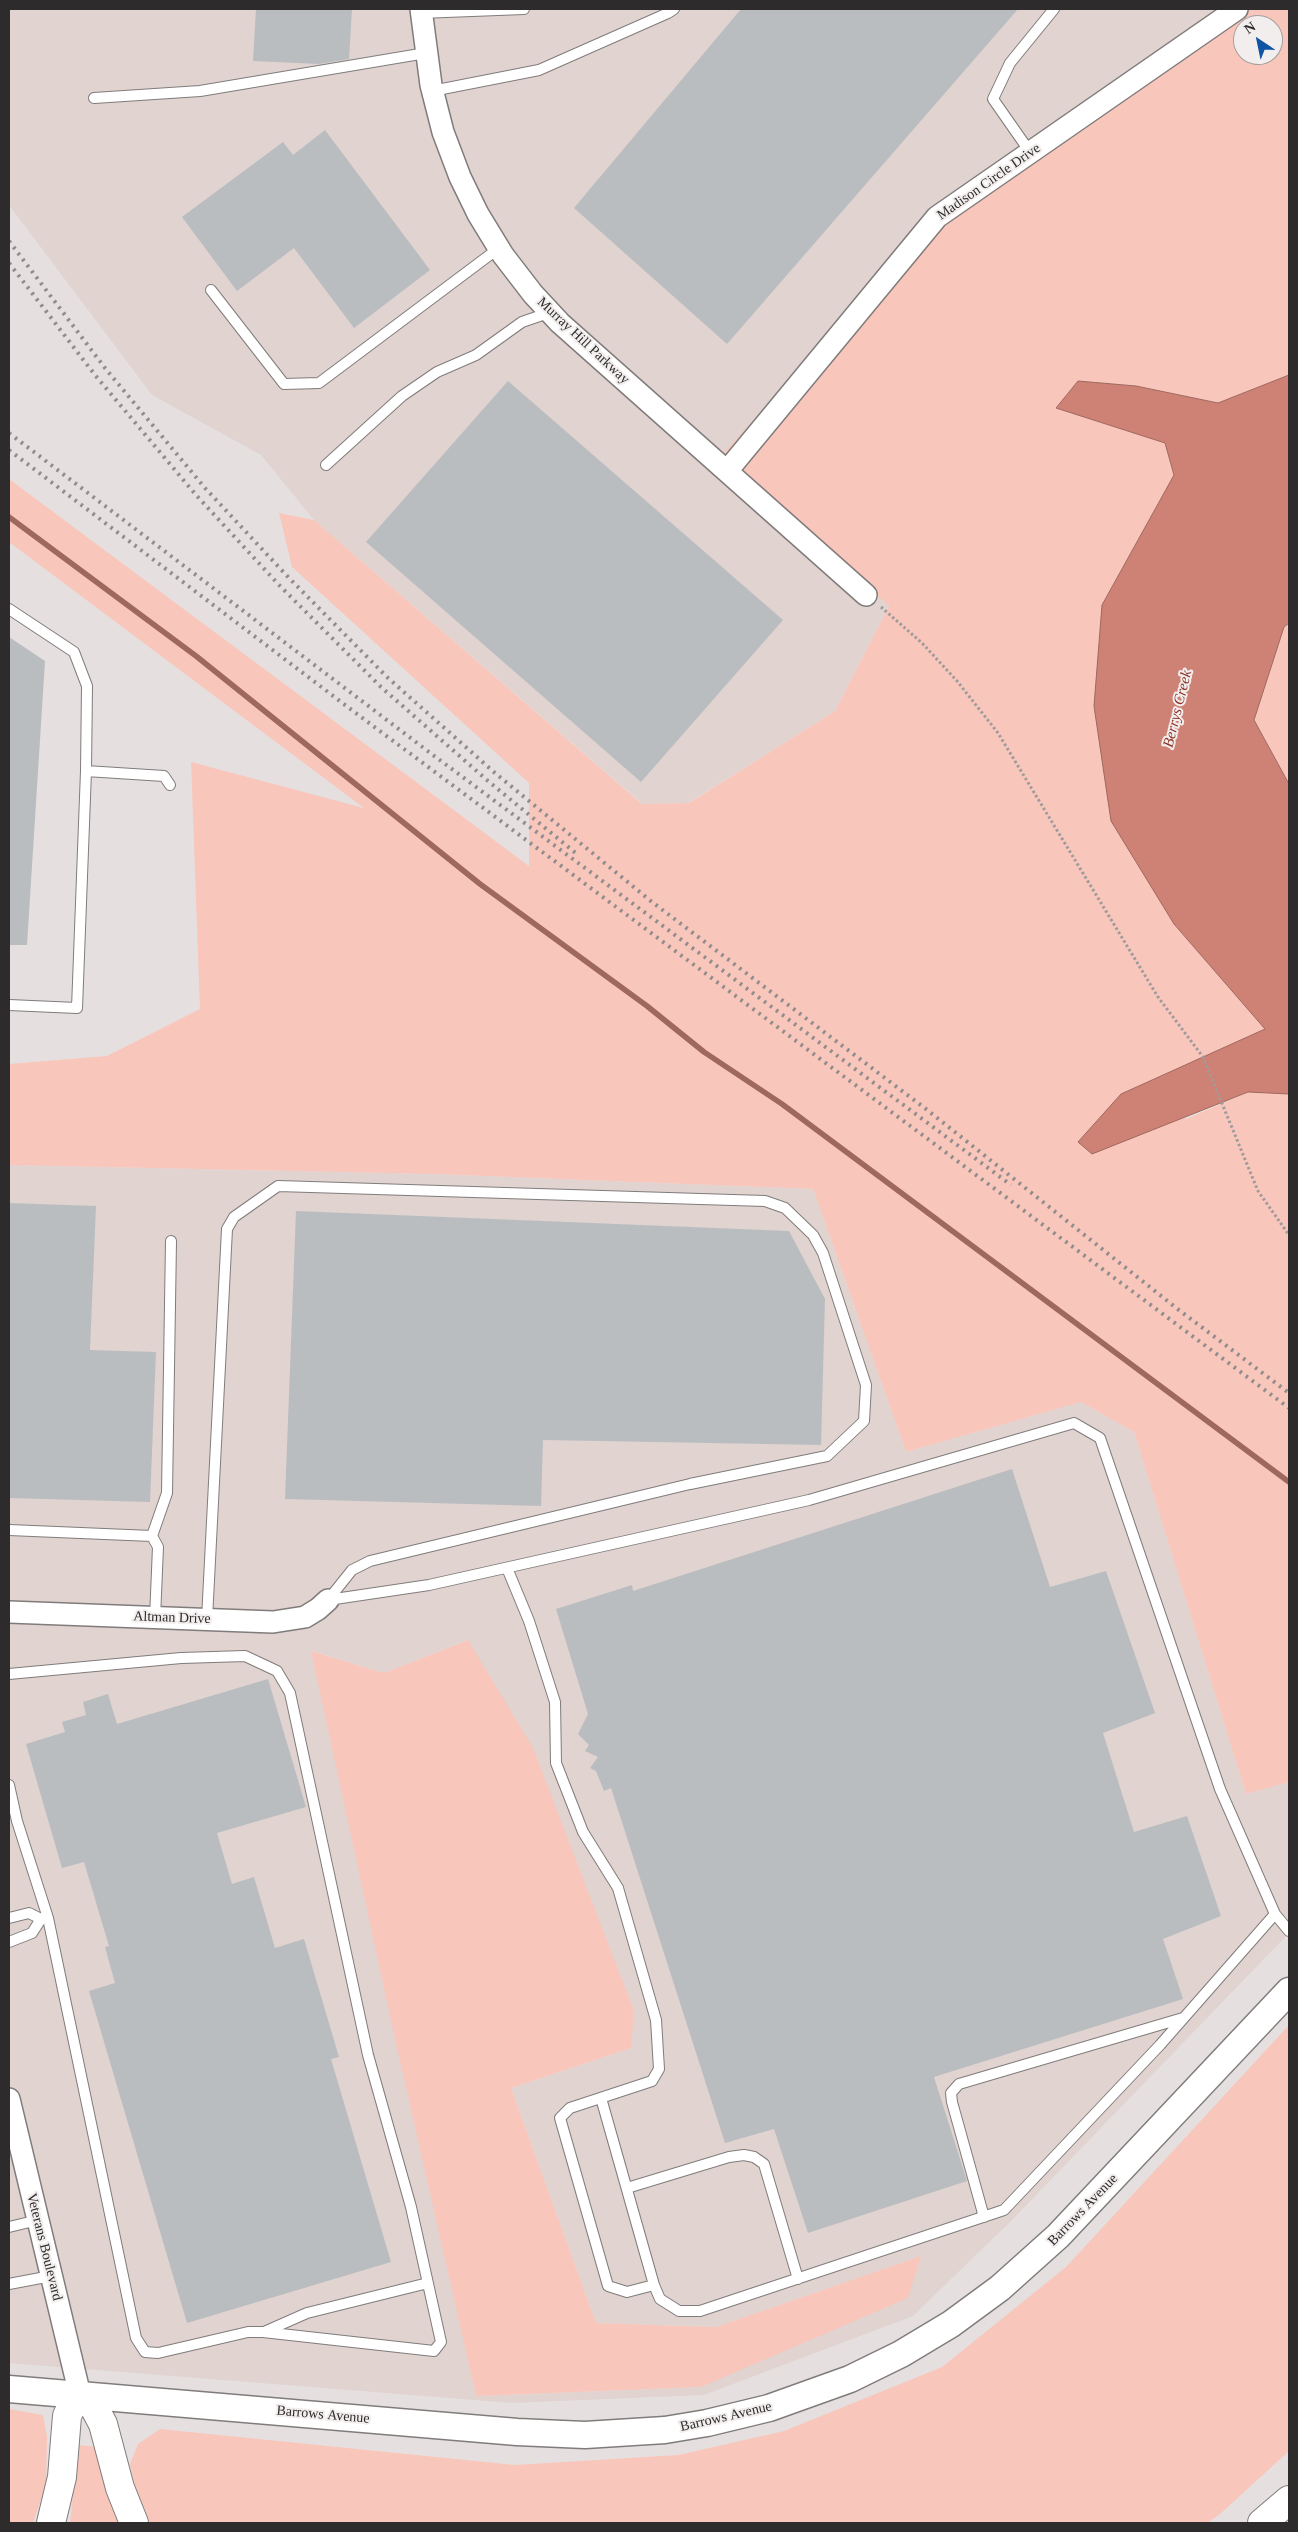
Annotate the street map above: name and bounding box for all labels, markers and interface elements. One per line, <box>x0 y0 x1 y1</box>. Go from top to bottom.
north arrow <box>1233 15 1283 65</box>
text: N <box>1242 19 1258 37</box>
street label: Madison Circle Drive <box>934 140 1044 224</box>
street label: Murray Hill Parkway <box>533 294 633 388</box>
water label: Berrys Creek <box>1160 668 1196 750</box>
street label: Altman Drive <box>133 1608 211 1628</box>
street label: Barrows Avenue <box>1045 2171 1121 2249</box>
street label: Veterans Boulevard <box>23 2192 65 2302</box>
street label: Barrows Avenue <box>679 2398 773 2436</box>
street label: Barrows Avenue <box>276 2403 370 2427</box>

